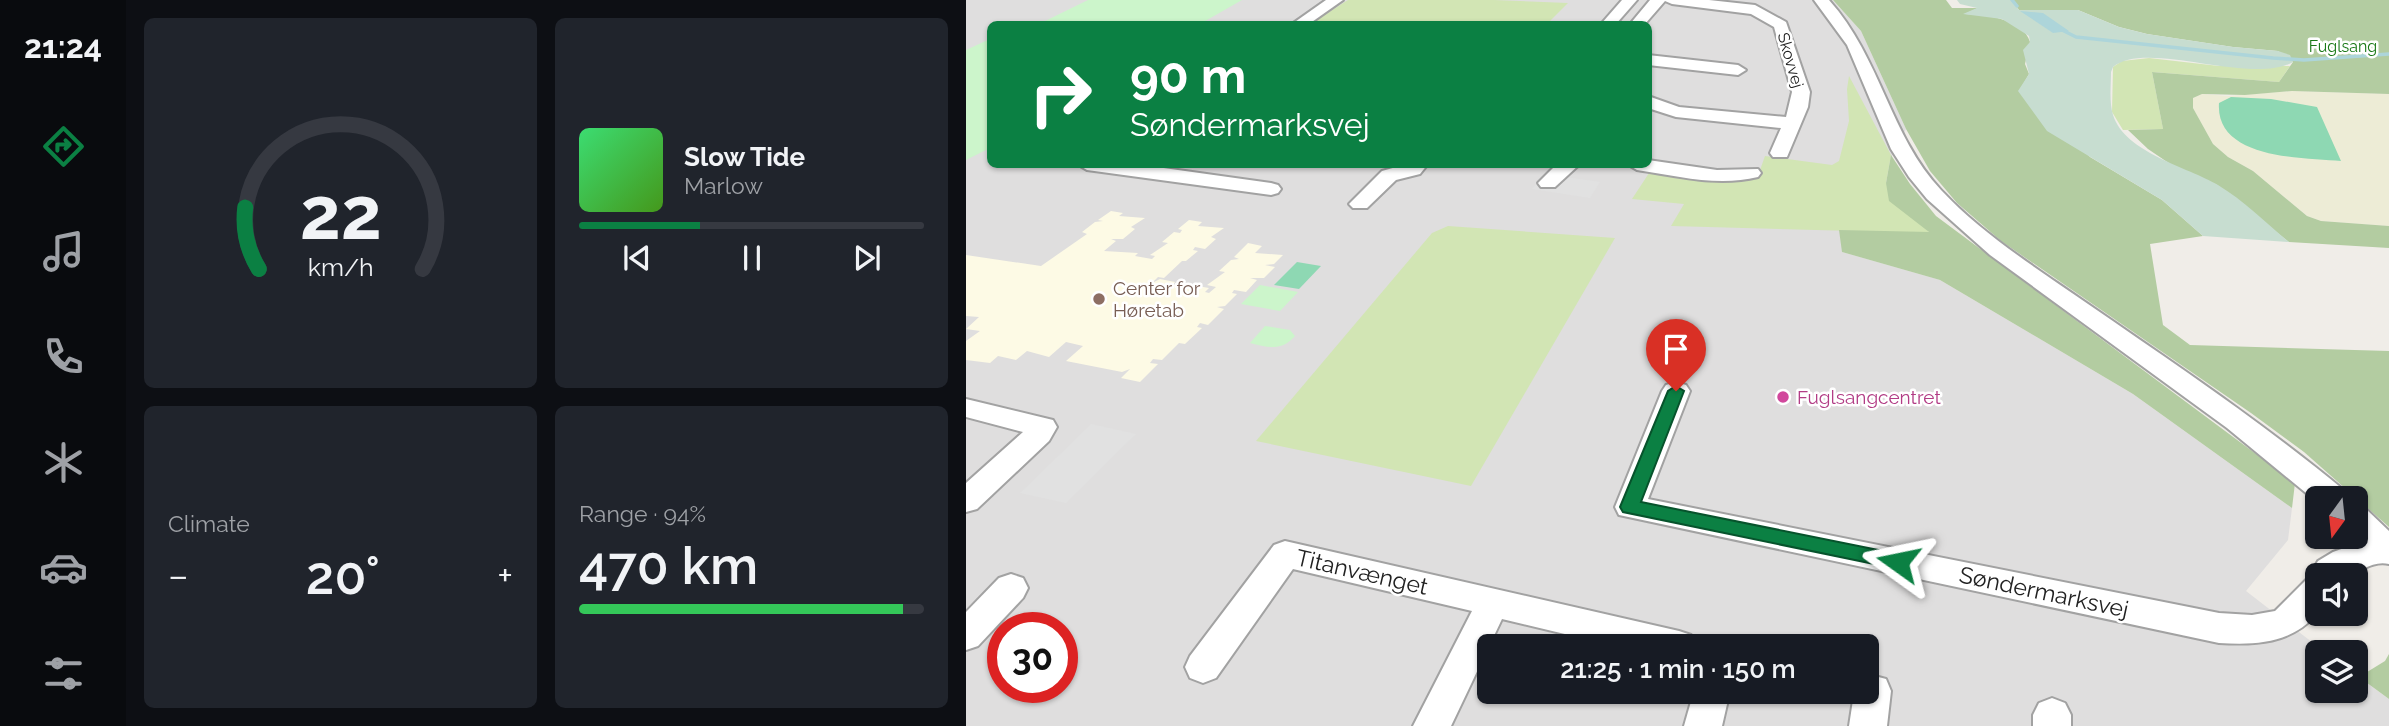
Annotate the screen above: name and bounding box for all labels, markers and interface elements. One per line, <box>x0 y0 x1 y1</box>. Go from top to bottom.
text: 21:24 <box>24 28 102 65</box>
street label: Skovvej <box>1774 30 1807 90</box>
park label: Fuglsang <box>2309 37 2377 56</box>
text: 90 m <box>1130 47 1246 104</box>
icon: right <box>1015 49 1106 140</box>
text: Søndermarksvej <box>1130 106 1370 143</box>
icon: directions <box>39 122 88 171</box>
text: Slow Tide <box>684 142 805 172</box>
text: 22 <box>299 171 382 256</box>
text: Marlow <box>684 172 763 199</box>
icon: music <box>39 227 88 276</box>
icon: previous <box>618 239 656 277</box>
icon: pause <box>733 239 771 277</box>
icon: next <box>848 239 886 277</box>
text: km/h <box>308 252 373 282</box>
place label: Center for Høretab <box>1113 277 1201 321</box>
marker: Center for Høretab <box>1091 291 1107 307</box>
pin <box>1646 319 1706 391</box>
icon: arrive <box>1657 330 1695 368</box>
icon: phone <box>39 332 88 381</box>
place label: Fuglsangcentret <box>1797 386 1941 408</box>
marker: Fuglsangcentret <box>1775 389 1791 405</box>
icon: climate <box>39 438 88 487</box>
north arrow <box>2305 486 2368 550</box>
map controls <box>2305 486 2368 703</box>
text: Range · 94% <box>579 500 706 527</box>
text: Climate <box>168 510 250 537</box>
position arrow <box>1861 525 1935 599</box>
text: 470 km <box>579 535 758 596</box>
icon: car <box>39 543 88 592</box>
street label: Titanvænget <box>1294 543 1431 600</box>
text: 20° <box>306 545 380 606</box>
text: − <box>168 553 188 598</box>
text: + <box>497 553 513 598</box>
street label: Søndermarksvej <box>1957 560 2131 623</box>
button: sound <box>2305 563 2368 626</box>
speed limit sign: 30 <box>987 612 1078 703</box>
button: layers <box>2305 640 2368 703</box>
icon: filters <box>39 649 88 698</box>
text: 21:25 · 1 min · 150 m <box>1560 654 1796 684</box>

